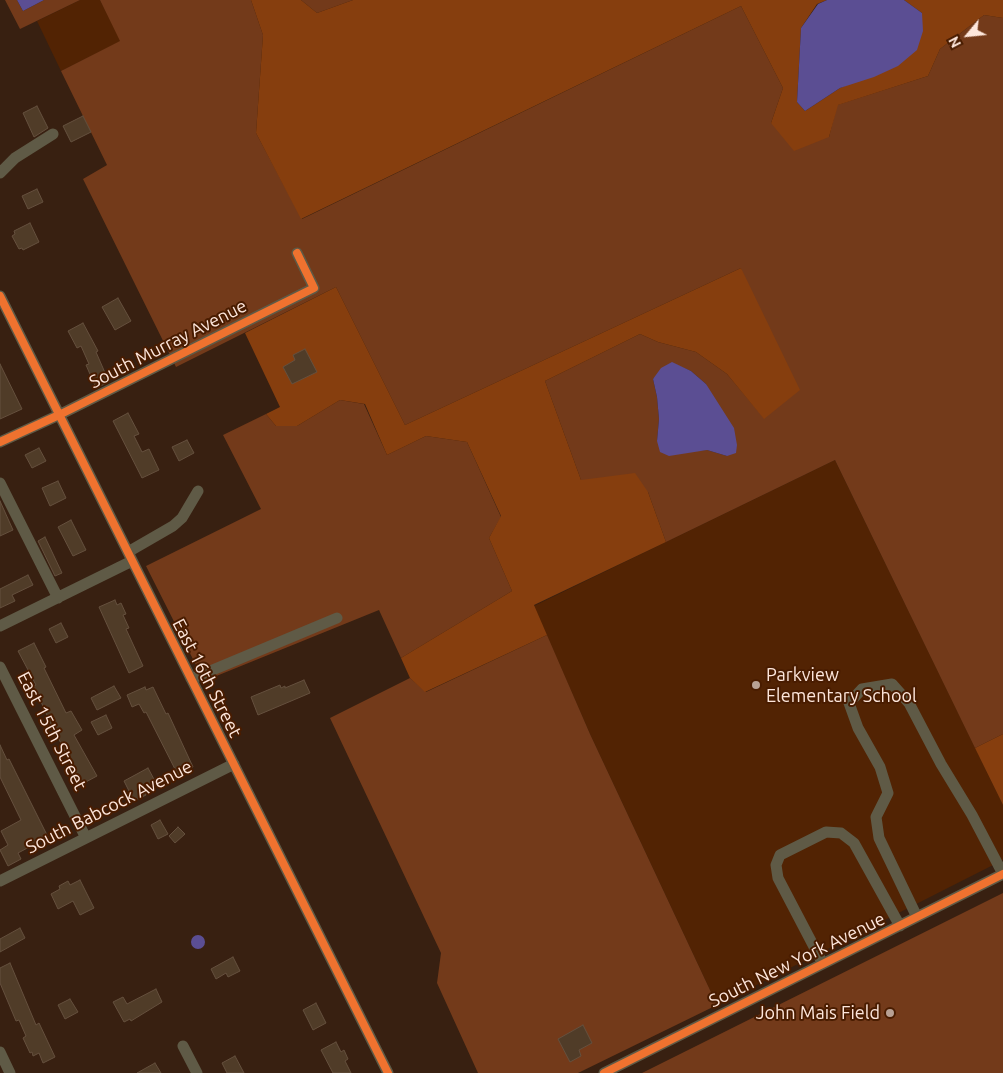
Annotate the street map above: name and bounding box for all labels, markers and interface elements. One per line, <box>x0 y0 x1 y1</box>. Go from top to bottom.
north arrow <box>943 10 993 60</box>
text: N <box>945 34 964 50</box>
street label: South Murray Avenue <box>86 295 250 393</box>
street label: East 16th Street <box>168 615 246 741</box>
place label: Parkview Elementary School <box>766 664 917 706</box>
street label: East 15th Street <box>13 668 91 794</box>
marker: Parkview Elementary School <box>750 679 762 691</box>
street label: South Babcock Avenue <box>22 756 196 858</box>
street label: South New York Avenue <box>705 908 889 1012</box>
place label: John Mais Field <box>756 1002 880 1024</box>
marker: John Mais Field <box>884 1007 896 1019</box>

